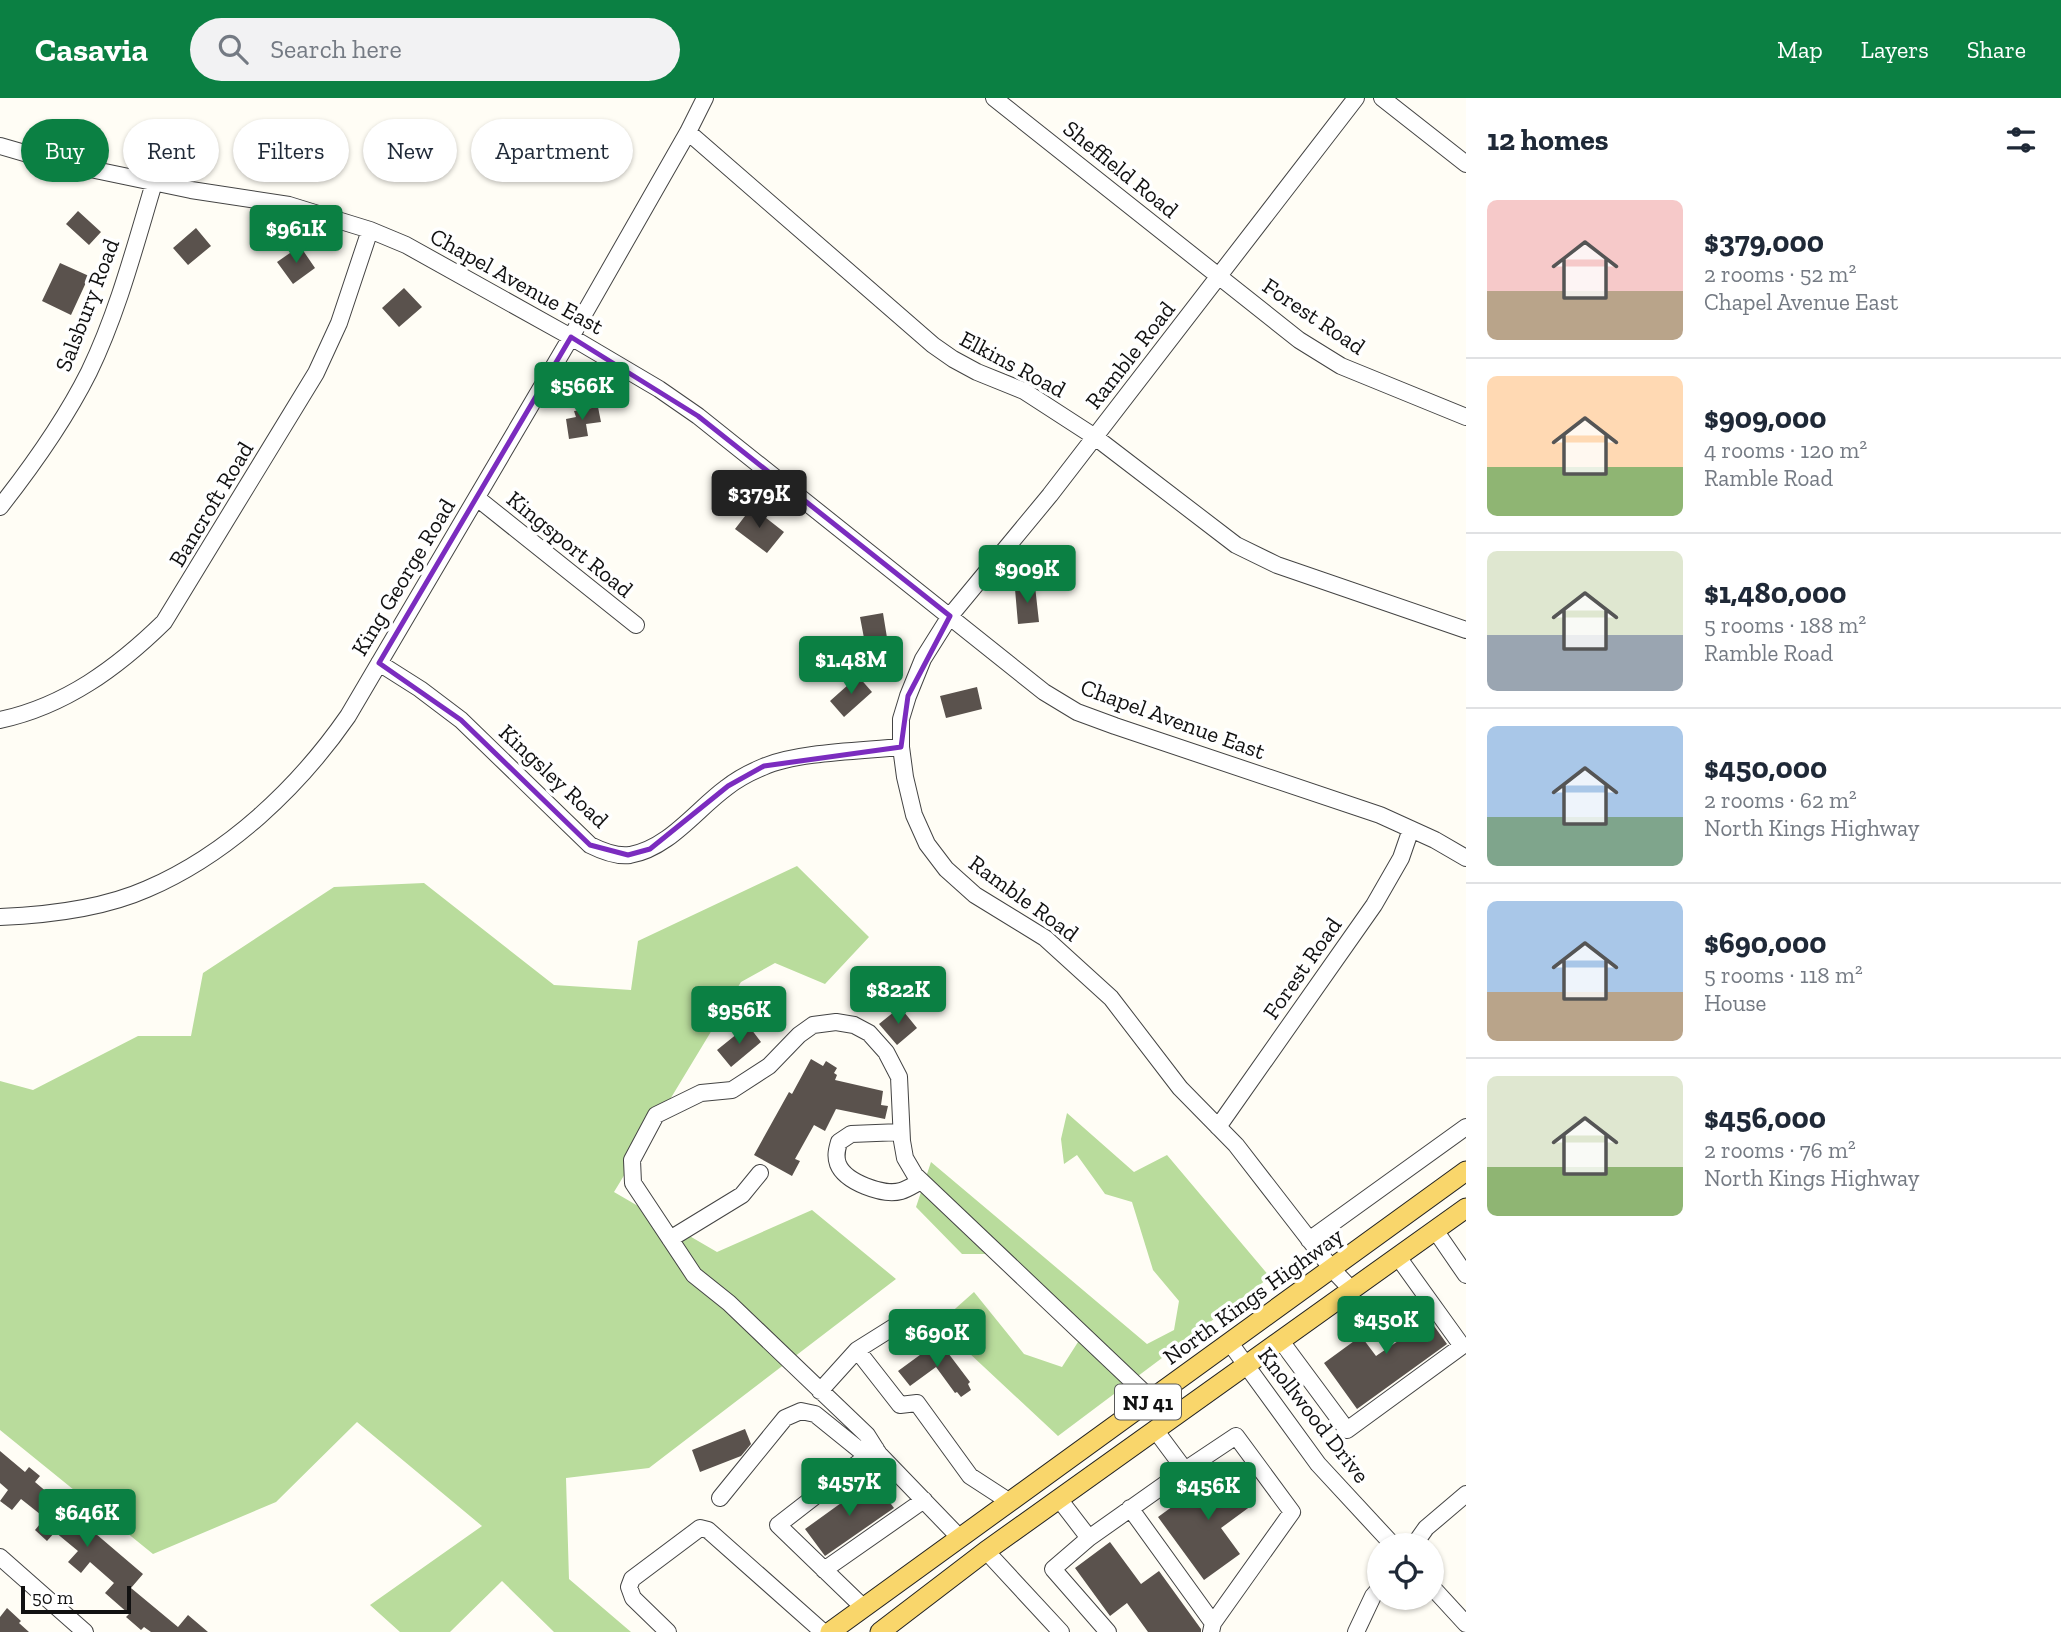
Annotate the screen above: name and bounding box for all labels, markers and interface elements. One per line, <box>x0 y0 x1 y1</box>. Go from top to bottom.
search box <box>190 18 680 81</box>
text: Casavia <box>35 30 148 69</box>
icon: search <box>214 30 252 68</box>
text: Search here <box>270 33 402 65</box>
text: Map <box>1777 35 1823 64</box>
text: Layers <box>1861 35 1929 64</box>
text: Share <box>1967 35 2026 64</box>
street label: Sheffield Road <box>1058 114 1185 224</box>
chip: Buy <box>21 119 109 182</box>
chip: Rent <box>123 119 219 182</box>
chip: Filters <box>233 119 349 182</box>
chip: New <box>363 119 457 182</box>
chip: Apartment <box>471 119 633 182</box>
icon: filters <box>2002 121 2040 159</box>
text: 12 homes <box>1487 122 1609 158</box>
pin: $961K <box>247 206 345 265</box>
text: $961K <box>266 214 326 242</box>
street label: Chapel Avenue East <box>425 222 609 341</box>
text: $379,000 <box>1704 224 1824 260</box>
icon: home <box>1543 228 1627 312</box>
street label: Salsbury Road <box>49 234 125 375</box>
text: 2 rooms · 52 m² <box>1704 260 1856 288</box>
street label: Forest Road <box>1257 271 1371 361</box>
text: Chapel Avenue East <box>1704 288 1898 316</box>
street label: Ramble Road <box>1079 295 1181 414</box>
street label: Elkins Road <box>955 324 1071 404</box>
pin: $566K <box>533 362 631 422</box>
text: $566K <box>550 371 614 399</box>
text: $909,000 <box>1704 400 1827 436</box>
icon: home <box>1543 404 1627 488</box>
street label: Bancroft Road <box>163 436 259 572</box>
text: 4 rooms · 120 m² <box>1704 436 1867 464</box>
text: Ramble Road <box>1704 464 1833 492</box>
pin: $379K <box>710 470 808 530</box>
text: $379K <box>728 479 790 507</box>
street label: Kingsport Road <box>501 485 639 604</box>
street label: King George Road <box>345 493 461 661</box>
pin: $909K <box>978 546 1076 605</box>
text: $909K <box>995 554 1059 582</box>
text: $1,480,000 <box>1704 575 1847 611</box>
icon: home <box>1543 579 1627 663</box>
text: 5 rooms · 188 m² <box>1704 611 1866 639</box>
pin: $1.48M <box>794 636 908 696</box>
text: Ramble Road <box>1704 639 1833 667</box>
text: $1.48M <box>815 645 887 673</box>
street label: Chapel Avenue East <box>1077 673 1270 766</box>
street label: Kingsley Road <box>493 718 615 834</box>
text: $450,000 <box>1704 750 1827 786</box>
icon: home <box>1543 754 1627 838</box>
text: 2 rooms · 62 m² <box>1704 786 1857 814</box>
text: North Kings Highway <box>1704 814 1919 842</box>
street label: Ramble Road <box>964 849 1085 947</box>
street label: Forest Road <box>1257 911 1348 1024</box>
text: $690,000 <box>1704 925 1827 961</box>
icon: home <box>1543 929 1627 1013</box>
text: 5 rooms · 118 m² <box>1704 961 1863 989</box>
pin: $822K <box>849 967 947 1026</box>
text: $822K <box>866 975 930 1003</box>
pin: $956K <box>690 986 788 1046</box>
text: House <box>1704 989 1766 1017</box>
text: $956K <box>707 995 771 1023</box>
text: $456,000 <box>1704 1100 1826 1136</box>
icon: home <box>1543 1104 1627 1188</box>
text: 2 rooms · 76 m² <box>1704 1136 1856 1164</box>
text: North Kings Highway <box>1704 1164 1919 1192</box>
street label: North Kings Highway <box>1158 1221 1349 1371</box>
pin: $450K <box>1337 1296 1435 1356</box>
text: $450K <box>1353 1305 1419 1333</box>
pin: $690K <box>888 1310 986 1369</box>
text: $690K <box>905 1318 969 1346</box>
street label: Knollwood Drive <box>1252 1341 1376 1489</box>
road number: NJ 41 <box>1115 1384 1181 1420</box>
pin: $457K <box>800 1458 898 1518</box>
pin: $456K <box>1159 1462 1257 1522</box>
text: $457K <box>817 1467 881 1495</box>
text: $456K <box>1176 1471 1240 1499</box>
pin: $646K <box>38 1490 136 1549</box>
text: $646K <box>55 1498 119 1526</box>
map controls <box>1367 1533 1444 1610</box>
button: locate <box>1367 1533 1444 1610</box>
scale bar <box>21 1583 131 1615</box>
text: 50 m <box>32 1586 73 1609</box>

